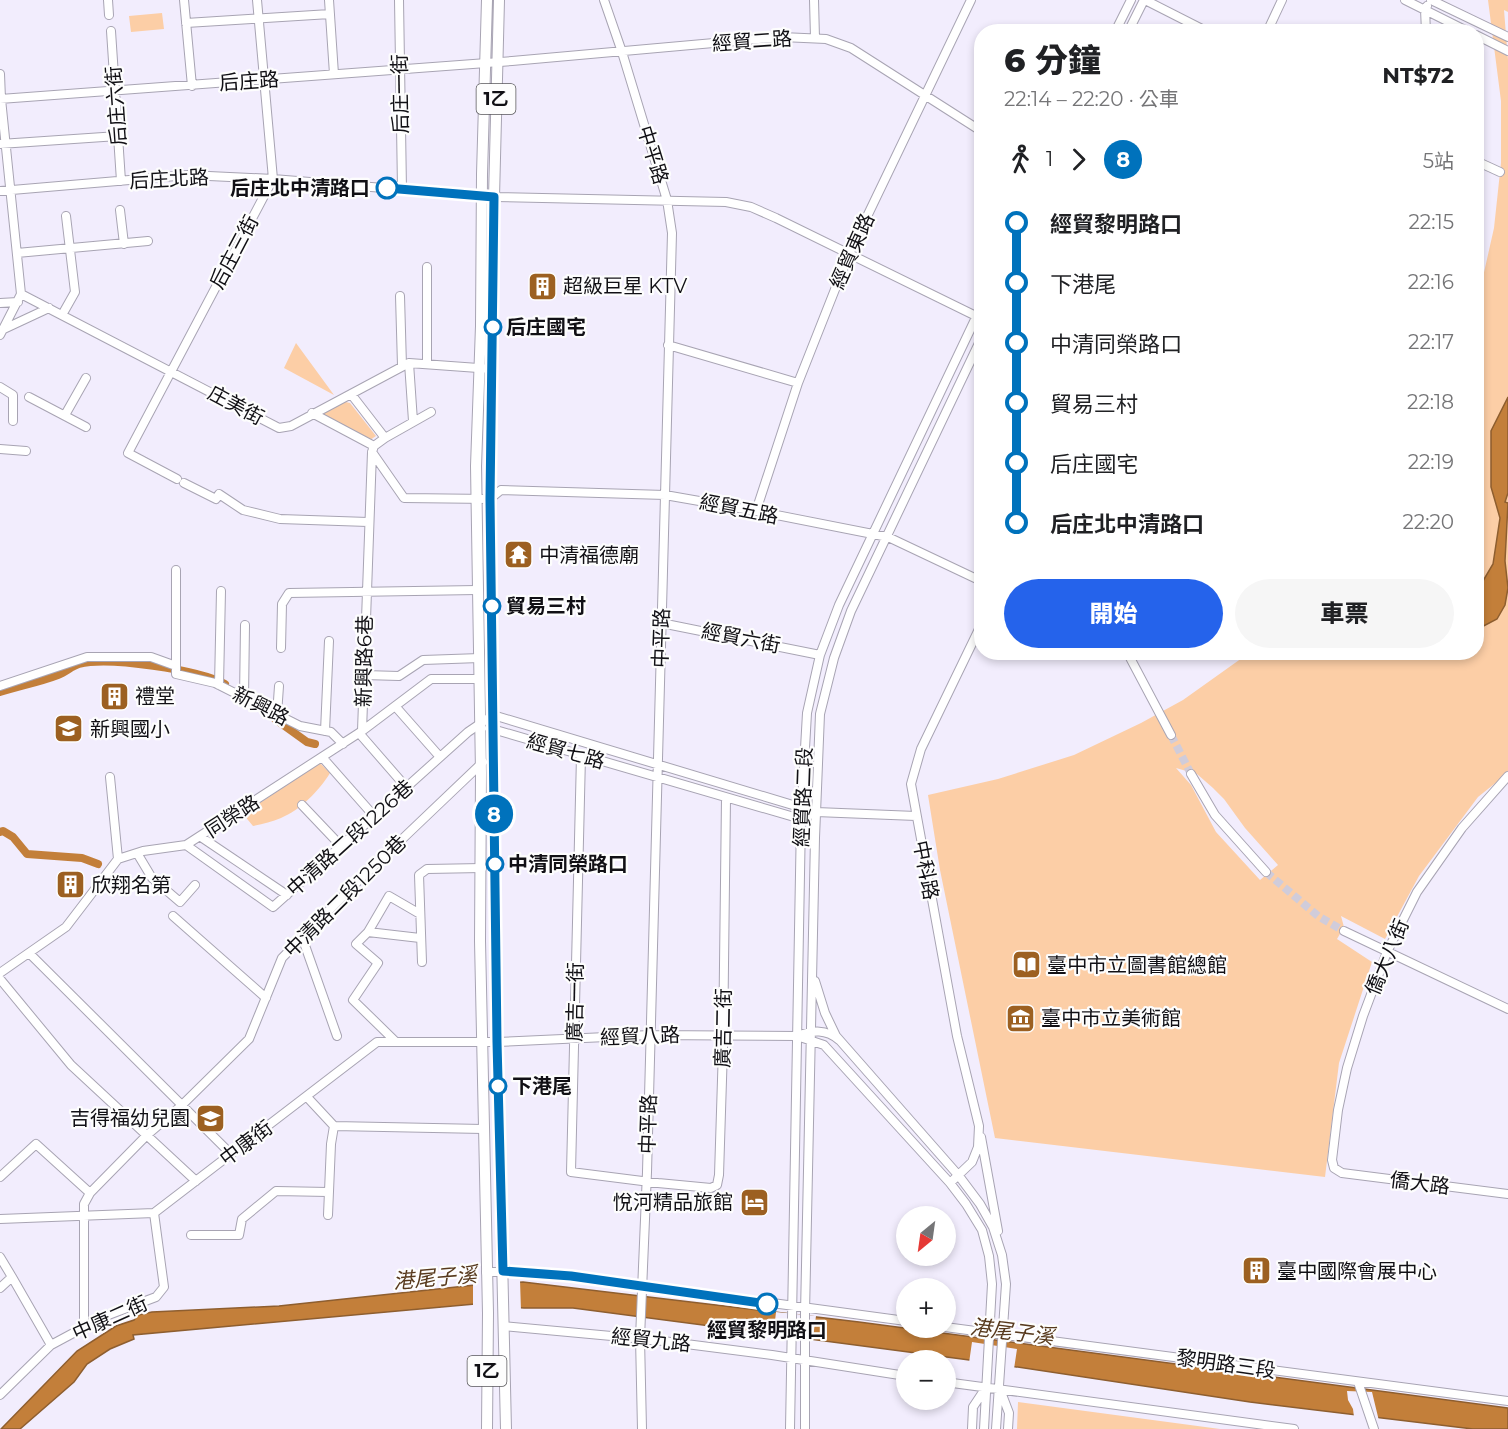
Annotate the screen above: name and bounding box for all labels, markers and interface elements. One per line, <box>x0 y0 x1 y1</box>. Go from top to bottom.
street label: 經貿二路 <box>711 26 793 56</box>
text: 6 分鐘 <box>1004 40 1101 80</box>
street label: 后庄一街 <box>387 54 413 134</box>
text: NT$72 <box>1382 62 1454 89</box>
street label: 后庄六街 <box>101 65 131 147</box>
street label: 后庄路 <box>218 67 280 95</box>
road number: 1乙 <box>476 84 516 114</box>
text: 22:14 – 22:20 · 公車 <box>1004 87 1179 111</box>
street label: 中平路 <box>633 123 673 187</box>
icon: walk <box>1004 143 1037 176</box>
icon: forward <box>1062 143 1095 176</box>
text: 1 <box>1046 147 1053 171</box>
text: 8 <box>1116 147 1130 172</box>
text: 5站 <box>1423 149 1454 173</box>
street label: 后庄北路 <box>128 165 210 193</box>
place label: 后庄北中清路口 <box>230 176 370 200</box>
marker: 后庄北中清路口 <box>376 177 398 199</box>
street label: 經貿東路 <box>825 210 879 292</box>
text: 22:15 <box>1409 210 1454 234</box>
street label: 后庄三街 <box>205 211 263 293</box>
text: 經貿黎明路口 <box>1050 211 1182 238</box>
building icon: 超級巨星 KTV <box>526 270 558 302</box>
text: 22:16 <box>1408 270 1454 294</box>
text: 下港尾 <box>1050 271 1116 298</box>
place label: 超級巨星 KTV <box>563 274 687 298</box>
place label: 后庄國宅 <box>506 315 586 339</box>
marker: 后庄國宅 <box>484 318 502 336</box>
text: 22:17 <box>1408 330 1454 354</box>
text: 中清同榮路口 <box>1050 331 1182 358</box>
street label: 庄美街 <box>204 380 268 430</box>
text: 22:18 <box>1407 390 1454 414</box>
text: 貿易三村 <box>1050 391 1138 418</box>
text: 22:19 <box>1408 450 1454 474</box>
text: 后庄國宅 <box>1050 451 1138 478</box>
street label: 經貿五路 <box>697 490 781 528</box>
text: 22:20 <box>1402 510 1454 534</box>
text: 后庄北中清路口 <box>1050 511 1204 538</box>
temple icon: 中清福德廟 <box>502 539 534 571</box>
place label: 中清福德廟 <box>539 543 639 567</box>
button: 開始 <box>1004 579 1223 648</box>
button: 車票 <box>1235 579 1454 648</box>
place label: 貿易三村 <box>506 594 586 618</box>
marker: 貿易三村 <box>483 597 501 615</box>
street label: 中平路 <box>648 608 674 668</box>
street label: 新興路6巷 <box>351 615 377 707</box>
street label: 經貿六街 <box>699 619 783 657</box>
building icon: 禮堂 <box>98 680 130 712</box>
street label: 新興路 <box>229 682 293 730</box>
place label: 禮堂 <box>135 684 175 708</box>
school or university icon: 新興國小 <box>53 713 85 745</box>
place label: 新興國小 <box>90 717 170 741</box>
street label: 經貿七路 <box>524 728 608 774</box>
street label: 經貿路二段 <box>789 747 817 847</box>
street label: 中清路二段1226巷 <box>282 775 418 901</box>
street label: 同榮路 <box>200 790 264 842</box>
line badge: 8 <box>474 794 514 834</box>
text: 8 <box>487 802 501 827</box>
street label: 中清路二段1250巷 <box>279 830 411 962</box>
street label: 中科路 <box>908 838 944 902</box>
place label: 中清同榮路口 <box>508 852 628 876</box>
marker: 中清同榮路口 <box>486 855 504 873</box>
building icon: 欣翔名第 <box>54 869 86 901</box>
place label: 欣翔名第 <box>91 873 171 897</box>
street label: 僑大八街 <box>1360 915 1414 999</box>
library icon: 臺中市立圖書館總館 <box>1010 949 1042 981</box>
place label: 臺中市立圖書館總館 <box>1047 953 1227 977</box>
street label: 廣吉一街 <box>562 962 588 1042</box>
street label: 廣吉二街 <box>710 988 736 1068</box>
museum icon: 臺中市立美術館 <box>1004 1002 1036 1034</box>
place label: 臺中市立美術館 <box>1041 1006 1181 1030</box>
street label: 經貿八路 <box>600 1023 680 1049</box>
place label: 下港尾 <box>512 1074 572 1098</box>
marker: 下港尾 <box>489 1077 507 1095</box>
street label: 中平路 <box>635 1094 661 1154</box>
school or university icon: 吉得福幼兒園 <box>195 1102 227 1134</box>
place label: 吉得福幼兒園 <box>70 1106 190 1130</box>
street label: 中康街 <box>215 1115 277 1171</box>
street label: 僑大路 <box>1389 1167 1451 1199</box>
hotel icon: 悅河精品旅館 <box>738 1186 770 1218</box>
place label: 悅河精品旅館 <box>613 1190 733 1214</box>
north arrow <box>896 1206 956 1266</box>
map controls <box>896 1206 956 1410</box>
building icon: 臺中國際會展中心 <box>1240 1255 1272 1287</box>
place label: 臺中國際會展中心 <box>1277 1259 1437 1283</box>
water label: 港尾子溪 <box>392 1261 481 1294</box>
button: + <box>896 1278 956 1338</box>
street label: 中康二街 <box>69 1291 151 1345</box>
marker: 經貿黎明路口 <box>756 1293 778 1315</box>
water label: 港尾子溪 <box>969 1314 1058 1349</box>
place label: 經貿黎明路口 <box>707 1318 827 1342</box>
street label: 經貿九路 <box>610 1324 692 1356</box>
street label: 黎明路三段 <box>1175 1345 1277 1383</box>
button: − <box>896 1350 956 1410</box>
road number: 1乙 <box>468 1356 506 1386</box>

